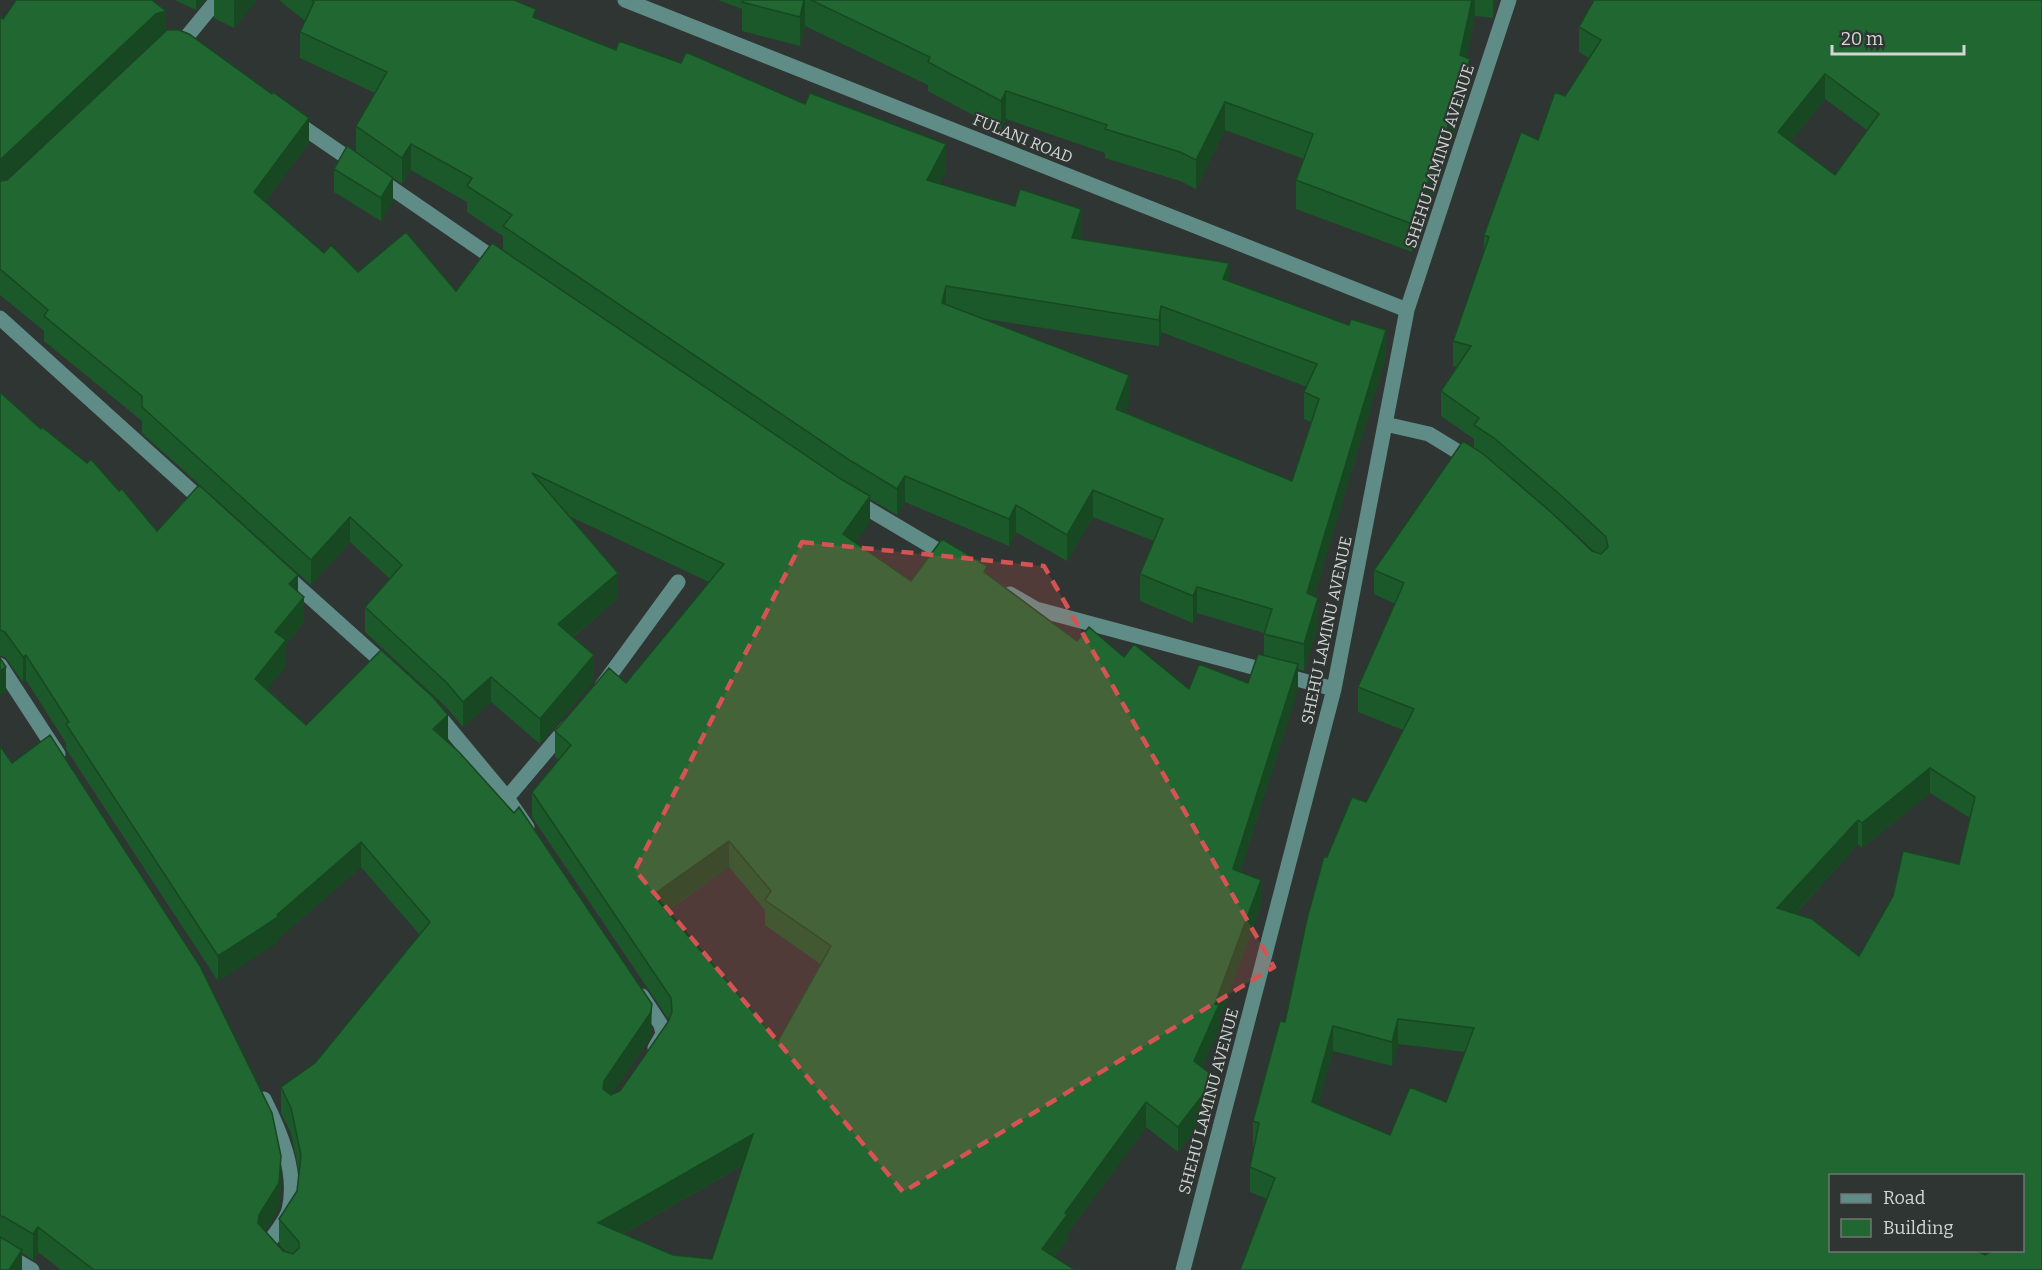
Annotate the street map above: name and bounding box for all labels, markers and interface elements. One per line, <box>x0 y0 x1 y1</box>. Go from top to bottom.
scale bar <box>1832 18 1964 56</box>
text: 20 m <box>1841 28 1883 50</box>
street label: SHEHU LAMINU AVENUE <box>1401 62 1478 250</box>
street label: FULANI ROAD <box>970 110 1075 167</box>
street label: SHEHU LAMINU AVENUE <box>1297 534 1356 726</box>
street label: SHEHU LAMINU AVENUE <box>1174 1006 1242 1196</box>
legend <box>1829 1174 2024 1252</box>
text: Road <box>1883 1187 1926 1209</box>
text: Building <box>1883 1217 1954 1239</box>

